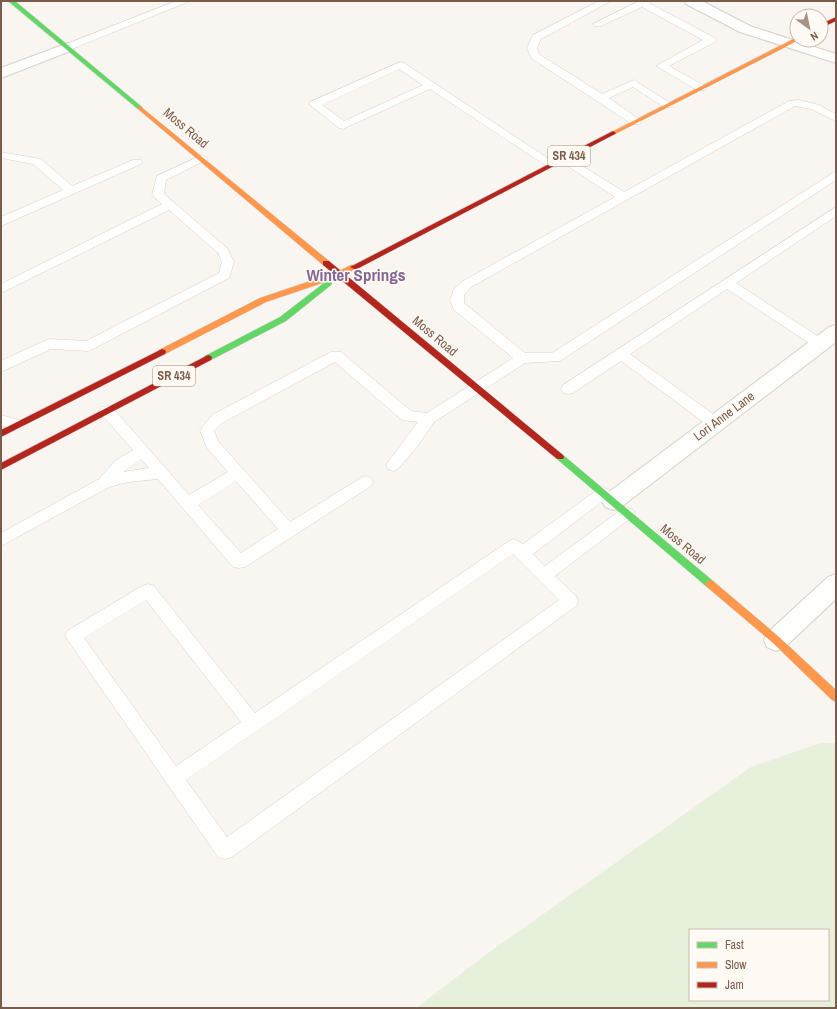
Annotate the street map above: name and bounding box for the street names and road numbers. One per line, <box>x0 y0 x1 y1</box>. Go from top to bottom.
street label: Moss Road <box>160 104 212 152</box>
road number: SR 434 <box>548 146 590 166</box>
street label: Moss Road <box>409 312 461 360</box>
road number: SR 434 <box>153 366 195 386</box>
street label: Lori Anne Lane <box>690 387 758 445</box>
street label: Moss Road <box>657 520 709 568</box>

